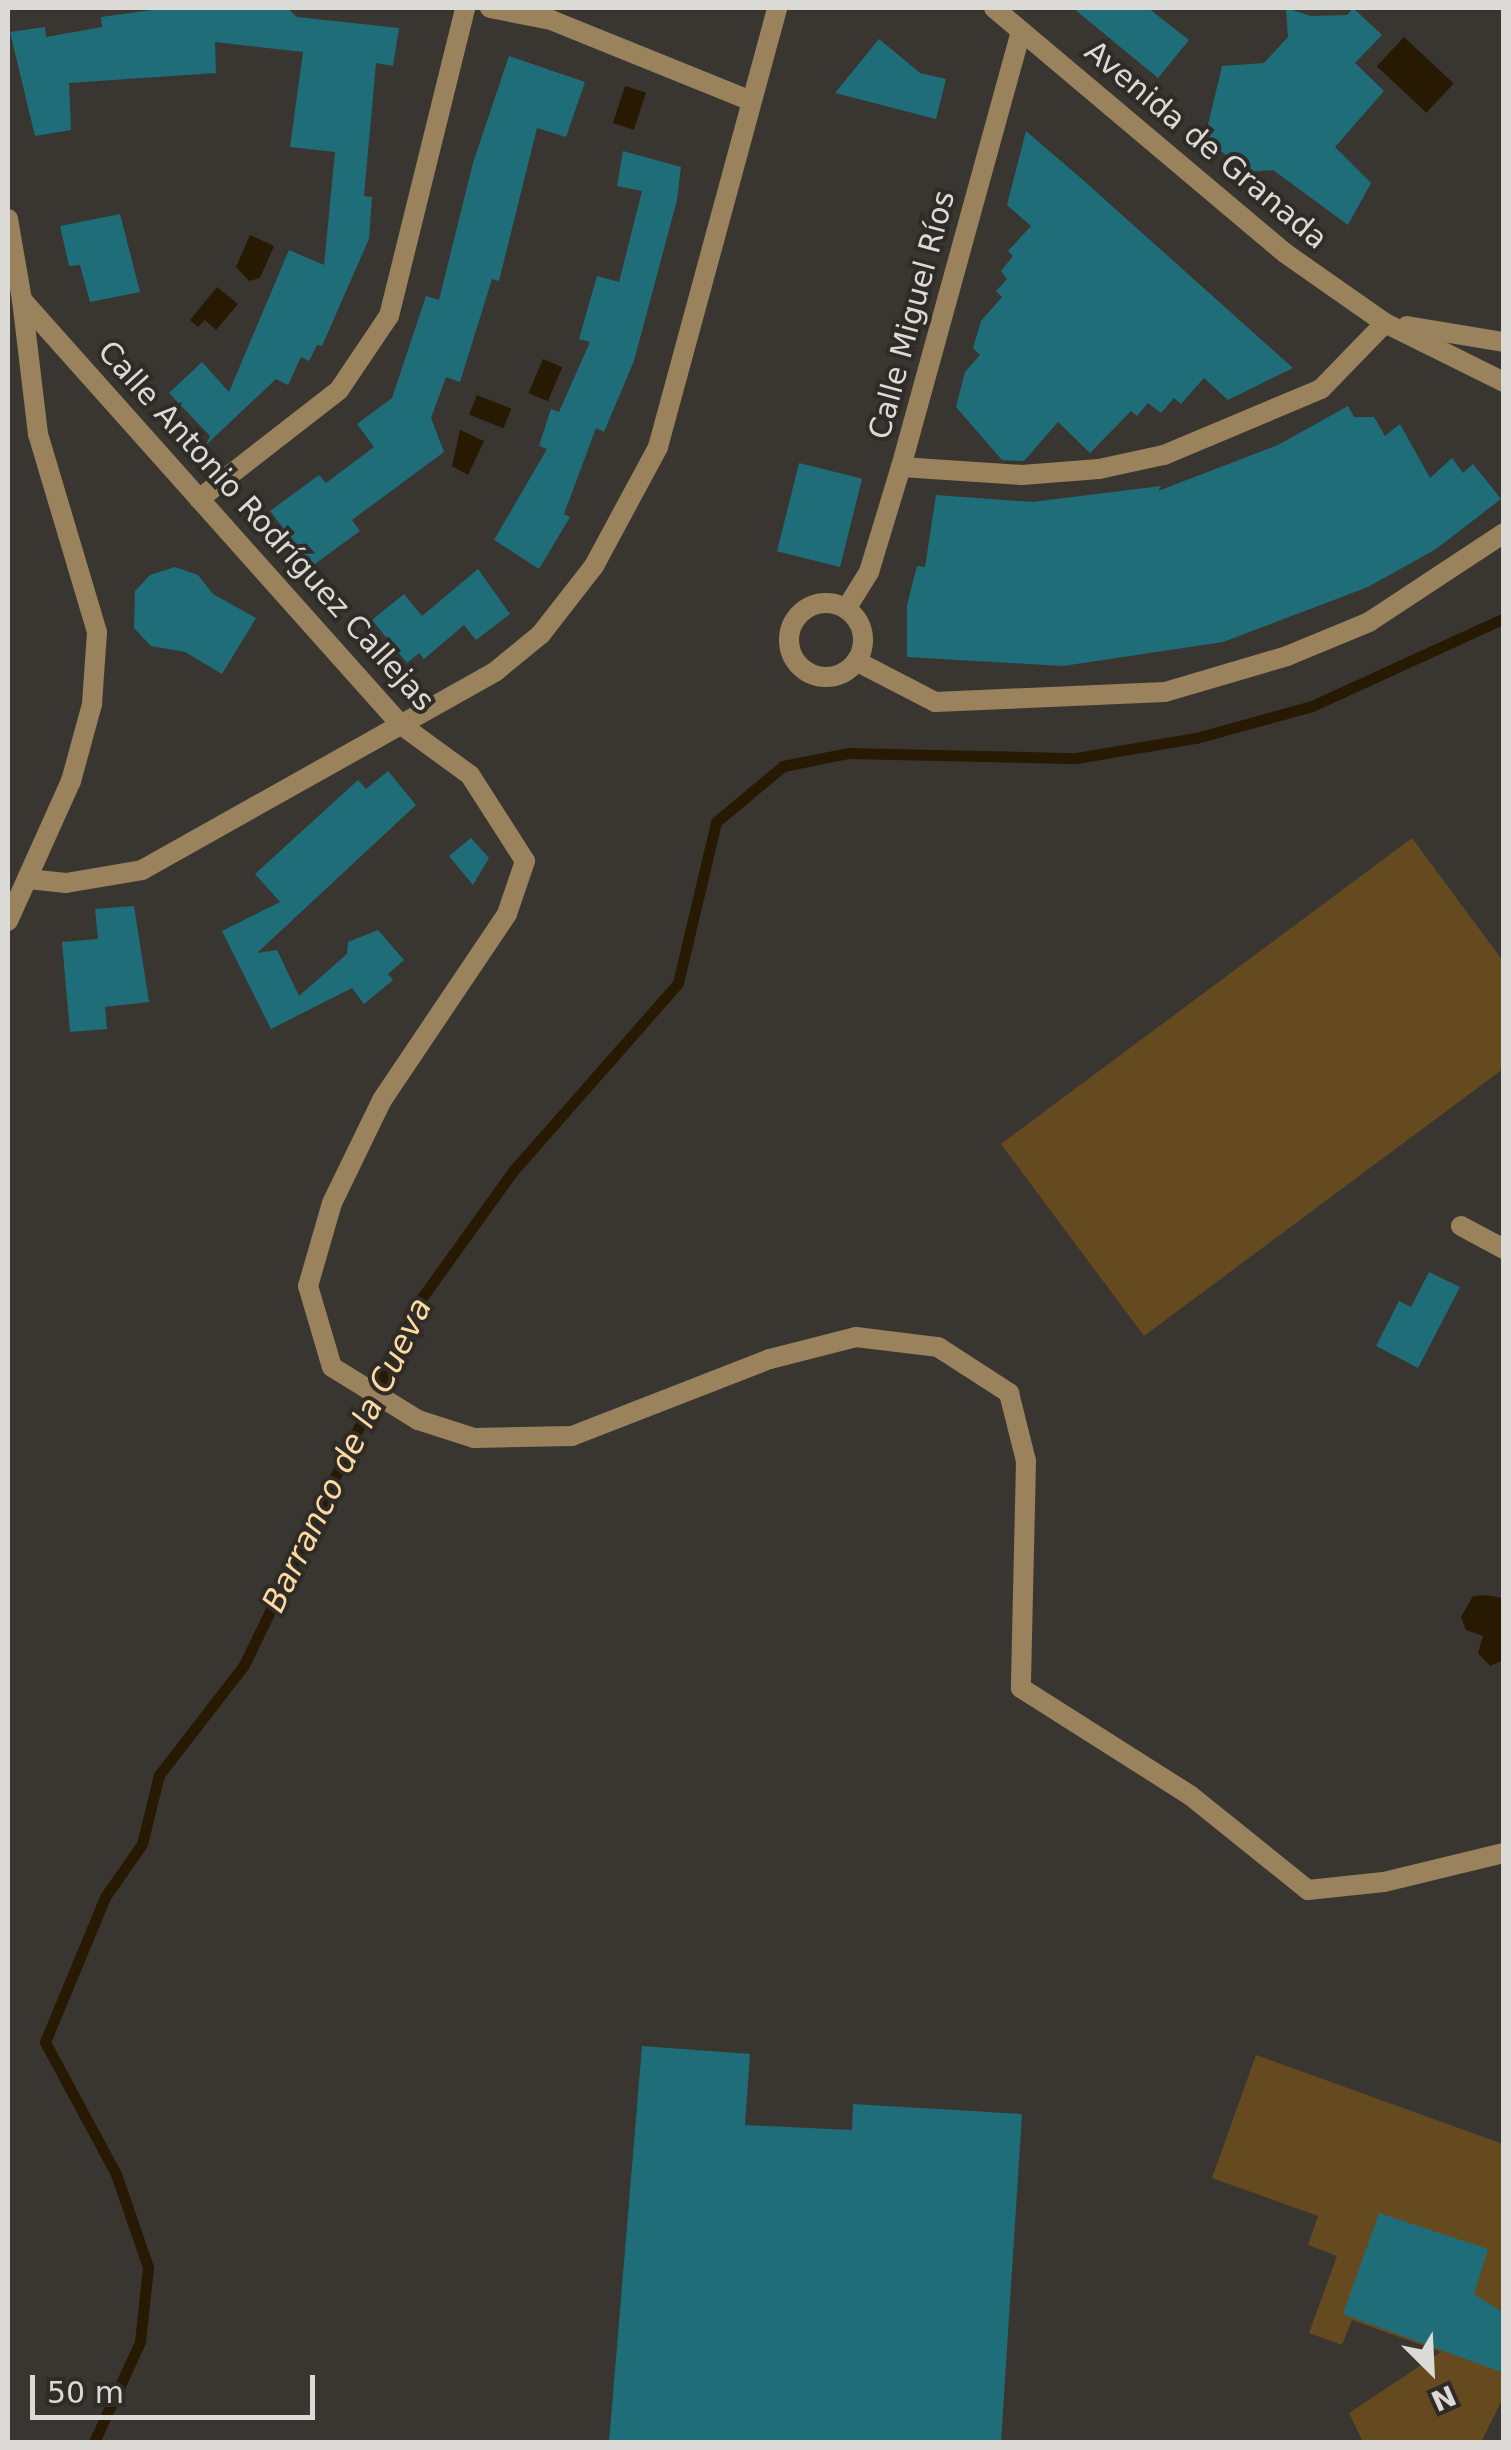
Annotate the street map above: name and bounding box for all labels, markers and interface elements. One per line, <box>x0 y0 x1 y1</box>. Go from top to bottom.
street label: Avenida de Granada <box>1078 33 1334 257</box>
street label: Calle Miguel Ríos <box>862 187 962 443</box>
street label: Calle Antonio Rodríguez Callejas <box>90 334 442 718</box>
water label: Barranco de la Cueva <box>254 1292 440 1618</box>
north arrow <box>1381 2320 1481 2420</box>
scale bar <box>35 2355 320 2417</box>
text: 50 m <box>47 2375 124 2410</box>
text: N <box>1426 2378 1461 2418</box>

